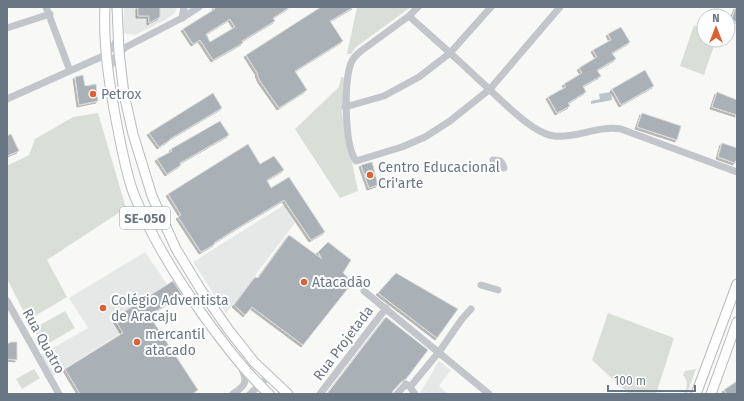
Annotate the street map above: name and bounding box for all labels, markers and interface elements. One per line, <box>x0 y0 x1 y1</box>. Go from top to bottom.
north arrow <box>696 8 736 48</box>
text: N <box>712 12 720 25</box>
place label: Petrox <box>101 86 141 103</box>
marker: Petrox <box>88 89 98 99</box>
place label: Centro Educacional Cri'arte <box>378 159 500 192</box>
marker: Centro Educacional Cri'arte <box>365 170 375 180</box>
road number: SE-050 <box>120 207 170 229</box>
place label: Atacadão <box>312 274 371 291</box>
marker: Atacadão <box>299 277 309 287</box>
place label: Colégio Adventista de Aracaju <box>111 292 229 325</box>
marker: Colégio Adventista de Aracaju <box>98 303 108 313</box>
street label: Rua Projetada <box>310 303 377 384</box>
street label: Rua Quatro <box>19 306 68 377</box>
place label: mercantil atacado <box>145 326 205 359</box>
marker: mercantil atacado <box>132 337 142 347</box>
scale bar <box>608 367 695 393</box>
text: 100 m <box>614 374 646 388</box>

